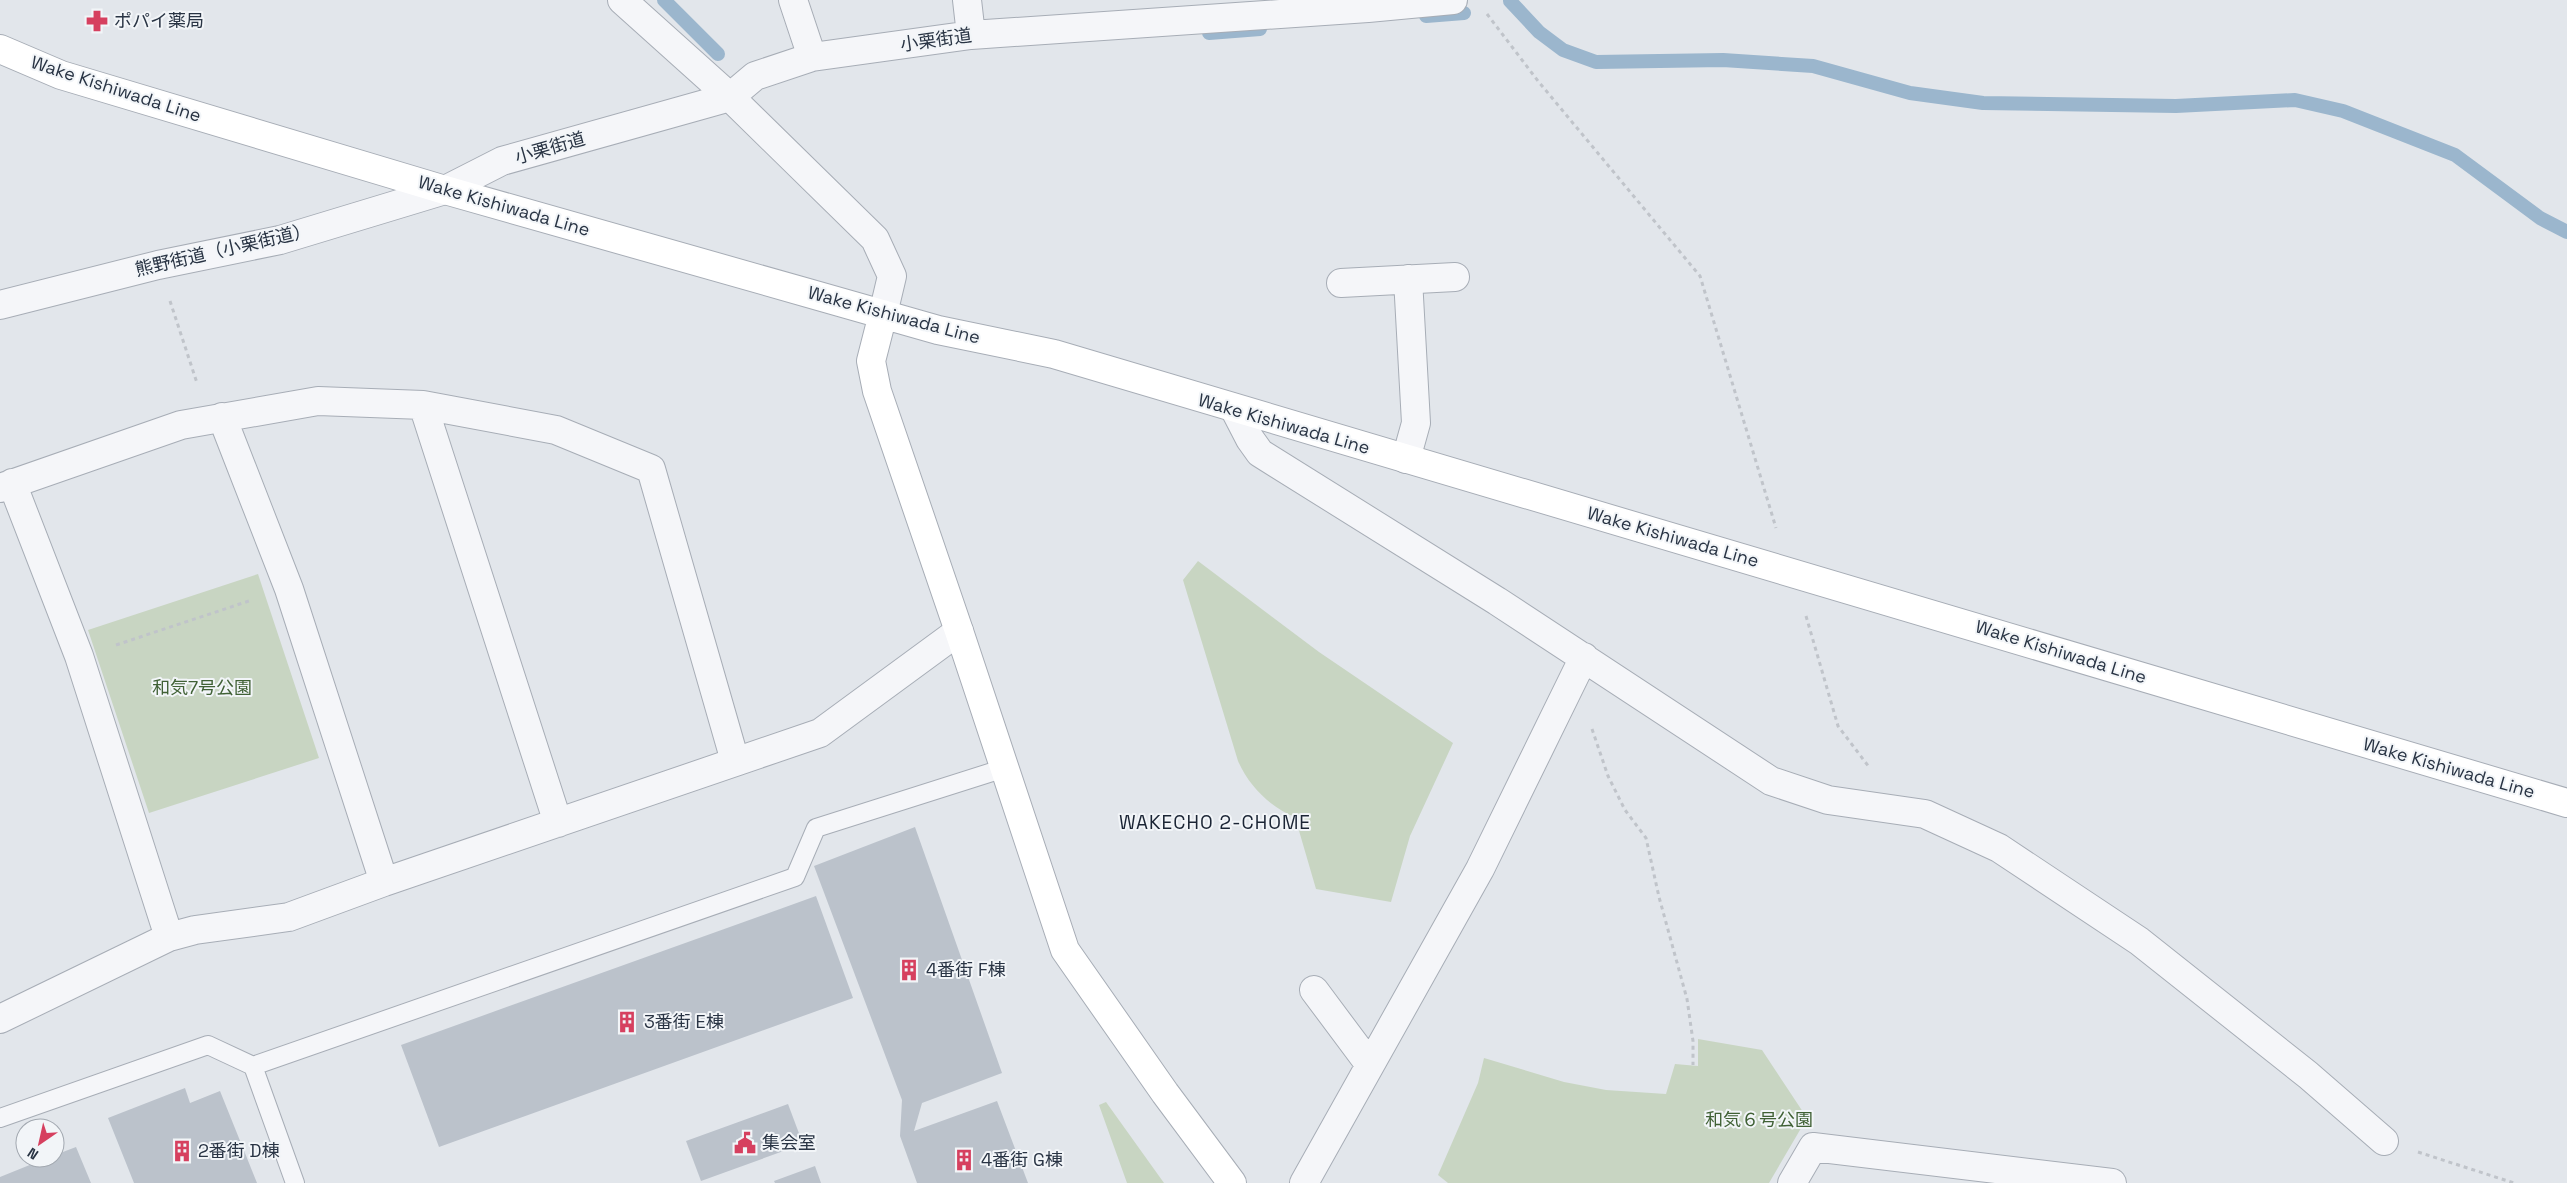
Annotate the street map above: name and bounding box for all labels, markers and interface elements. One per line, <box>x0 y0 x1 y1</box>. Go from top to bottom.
pharmacy icon: ポパイ薬局 <box>84 8 110 34</box>
place label: ポパイ薬局 <box>114 9 204 32</box>
street label: 小栗街道 <box>899 23 973 56</box>
street label: Wake Kishiwada Line <box>28 50 204 127</box>
street label: 小栗街道 <box>512 127 588 168</box>
street label: Wake Kishiwada Line <box>416 170 593 241</box>
street label: 熊野街道（小栗街道） <box>133 218 313 281</box>
street label: Wake Kishiwada Line <box>805 280 983 349</box>
street label: Wake Kishiwada Line <box>1196 388 1373 459</box>
street label: Wake Kishiwada Line <box>1585 501 1762 572</box>
street label: Wake Kishiwada Line <box>1973 615 2149 688</box>
park label: 和気7号公園 <box>152 676 252 699</box>
street label: Wake Kishiwada Line <box>2361 732 2538 803</box>
district label: WAKECHO 2-CHOME <box>1119 810 1311 835</box>
building icon: 4番街 F棟 <box>896 957 922 983</box>
place label: 4番街 F棟 <box>926 958 1006 981</box>
building icon: 3番街 E棟 <box>614 1009 640 1035</box>
place label: 3番街 E棟 <box>644 1010 724 1033</box>
park label: 和気６号公園 <box>1705 1108 1813 1131</box>
north arrow <box>15 1118 65 1168</box>
public building icon: 集会室 <box>732 1130 758 1156</box>
place label: 集会室 <box>762 1131 816 1154</box>
building icon: 2番街 D棟 <box>169 1138 195 1164</box>
place label: 2番街 D棟 <box>198 1139 279 1162</box>
text: N <box>24 1144 42 1164</box>
building icon: 4番街 G棟 <box>951 1147 977 1173</box>
place label: 4番街 G棟 <box>981 1148 1063 1171</box>

